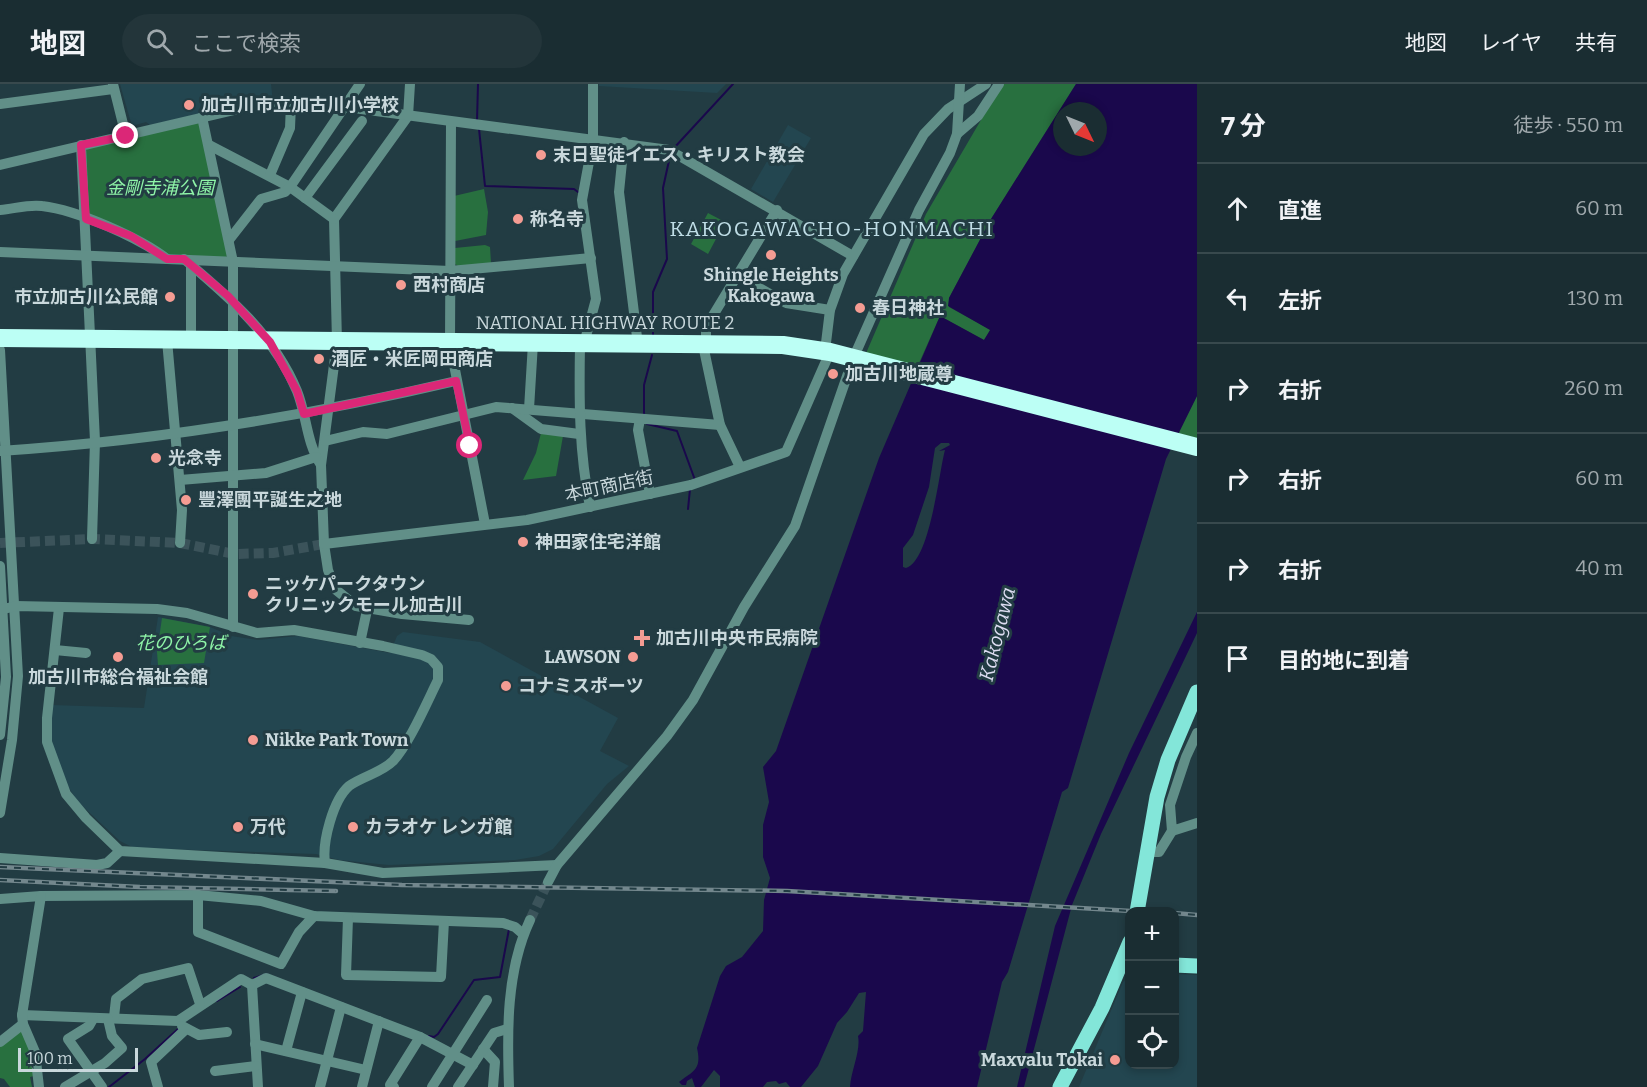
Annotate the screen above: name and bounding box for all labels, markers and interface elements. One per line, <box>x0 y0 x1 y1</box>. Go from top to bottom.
search box <box>122 14 542 68</box>
icon: search <box>143 25 176 58</box>
text: 地図 <box>30 27 86 60</box>
text: ここで検索 <box>191 30 301 57</box>
text: 地図 <box>1405 30 1447 56</box>
text: レイヤ <box>1480 30 1542 56</box>
text: 共有 <box>1575 30 1617 56</box>
place label: 加古川市立加古川小学校 <box>201 94 399 116</box>
marker: 加古川市立加古川小学校 <box>182 98 196 112</box>
north arrow <box>1053 102 1107 156</box>
text: 7 分 <box>1221 111 1266 142</box>
text: 徒歩 · 550 m <box>1514 113 1623 137</box>
route end <box>112 122 138 148</box>
place label: 末日聖徒イエス・キリスト教会 <box>553 144 805 166</box>
marker: 末日聖徒イエス・キリスト教会 <box>534 148 548 162</box>
park label: 金剛寺浦公園 <box>106 177 217 199</box>
icon: ahead <box>1221 192 1254 225</box>
text: 60 m <box>1575 196 1623 220</box>
text: 直進 <box>1278 197 1322 224</box>
place label: 称名寺 <box>530 208 584 230</box>
marker: 称名寺 <box>511 212 525 226</box>
district label: KAKOGAWACHO-HONMACHI <box>669 216 995 242</box>
marker: Shingle Heights Kakogawa <box>764 248 778 262</box>
place label: Shingle Heights Kakogawa <box>703 264 839 307</box>
place label: 西村商店 <box>413 274 485 296</box>
marker: 西村商店 <box>394 278 408 292</box>
icon: left <box>1221 282 1254 315</box>
place label: 市立加古川公民館 <box>14 286 158 308</box>
text: 130 m <box>1568 286 1623 310</box>
text: 左折 <box>1278 287 1322 314</box>
marker: 市立加古川公民館 <box>163 290 177 304</box>
place label: 春日神社 <box>872 297 944 319</box>
marker: 春日神社 <box>853 301 867 315</box>
street label: NATIONAL HIGHWAY ROUTE 2 <box>476 312 734 334</box>
place label: 酒匠・米匠岡田商店 <box>331 348 493 370</box>
marker: 酒匠・米匠岡田商店 <box>312 352 326 366</box>
place label: 加古川地蔵尊 <box>845 363 953 385</box>
marker: 加古川地蔵尊 <box>826 367 840 381</box>
icon: right <box>1221 372 1254 405</box>
text: 260 m <box>1564 376 1623 400</box>
text: 右折 <box>1278 377 1322 404</box>
route start <box>456 432 482 458</box>
place label: 光念寺 <box>168 447 222 469</box>
marker: 光念寺 <box>149 451 163 465</box>
icon: right <box>1221 462 1254 495</box>
street label: 本町商店街 <box>563 466 655 506</box>
text: 60 m <box>1575 466 1623 490</box>
text: 右折 <box>1278 467 1322 494</box>
place label: 豐澤團平誕生之地 <box>198 489 342 511</box>
marker: 豐澤團平誕生之地 <box>179 493 193 507</box>
place label: 神田家住宅洋館 <box>535 531 661 553</box>
marker: 神田家住宅洋館 <box>516 535 530 549</box>
icon: right <box>1221 552 1254 585</box>
text: 40 m <box>1575 556 1623 580</box>
text: 右折 <box>1278 557 1322 584</box>
place label: ニッケパークタウン クリニックモール加古川 <box>265 573 463 616</box>
water label: Kakogawa <box>974 585 1020 683</box>
marker: ニッケパークタウン クリニックモール加古川 <box>246 587 260 601</box>
place label: 加古川中央市民病院 <box>656 627 818 649</box>
marker: 加古川中央市民病院 <box>633 629 651 647</box>
park label: 花のひろば <box>136 632 229 654</box>
icon: arrive <box>1221 642 1254 675</box>
place label: LAWSON <box>544 646 621 668</box>
text: 目的地に到着 <box>1278 647 1410 674</box>
marker: 加古川市総合福祉会館 <box>111 650 125 664</box>
marker: LAWSON <box>626 650 640 664</box>
place label: 加古川市総合福祉会館 <box>28 666 208 688</box>
place label: コナミスポーツ <box>518 675 644 697</box>
marker: コナミスポーツ <box>499 679 513 693</box>
place label: Nikke Park Town <box>265 729 409 751</box>
marker: Nikke Park Town <box>246 733 260 747</box>
place label: 万代 <box>250 816 286 838</box>
place label: カラオケ レンガ館 <box>365 816 512 838</box>
marker: 万代 <box>231 820 245 834</box>
marker: カラオケ レンガ館 <box>346 820 360 834</box>
map controls <box>1125 907 1179 1069</box>
button: + <box>1125 907 1179 961</box>
button: − <box>1125 961 1179 1015</box>
button: locate <box>1125 1015 1179 1069</box>
scale bar <box>18 1045 138 1072</box>
text: 100 m <box>27 1049 72 1068</box>
place label: Maxvalu Tokai <box>981 1049 1103 1071</box>
marker: Maxvalu Tokai <box>1108 1053 1122 1067</box>

